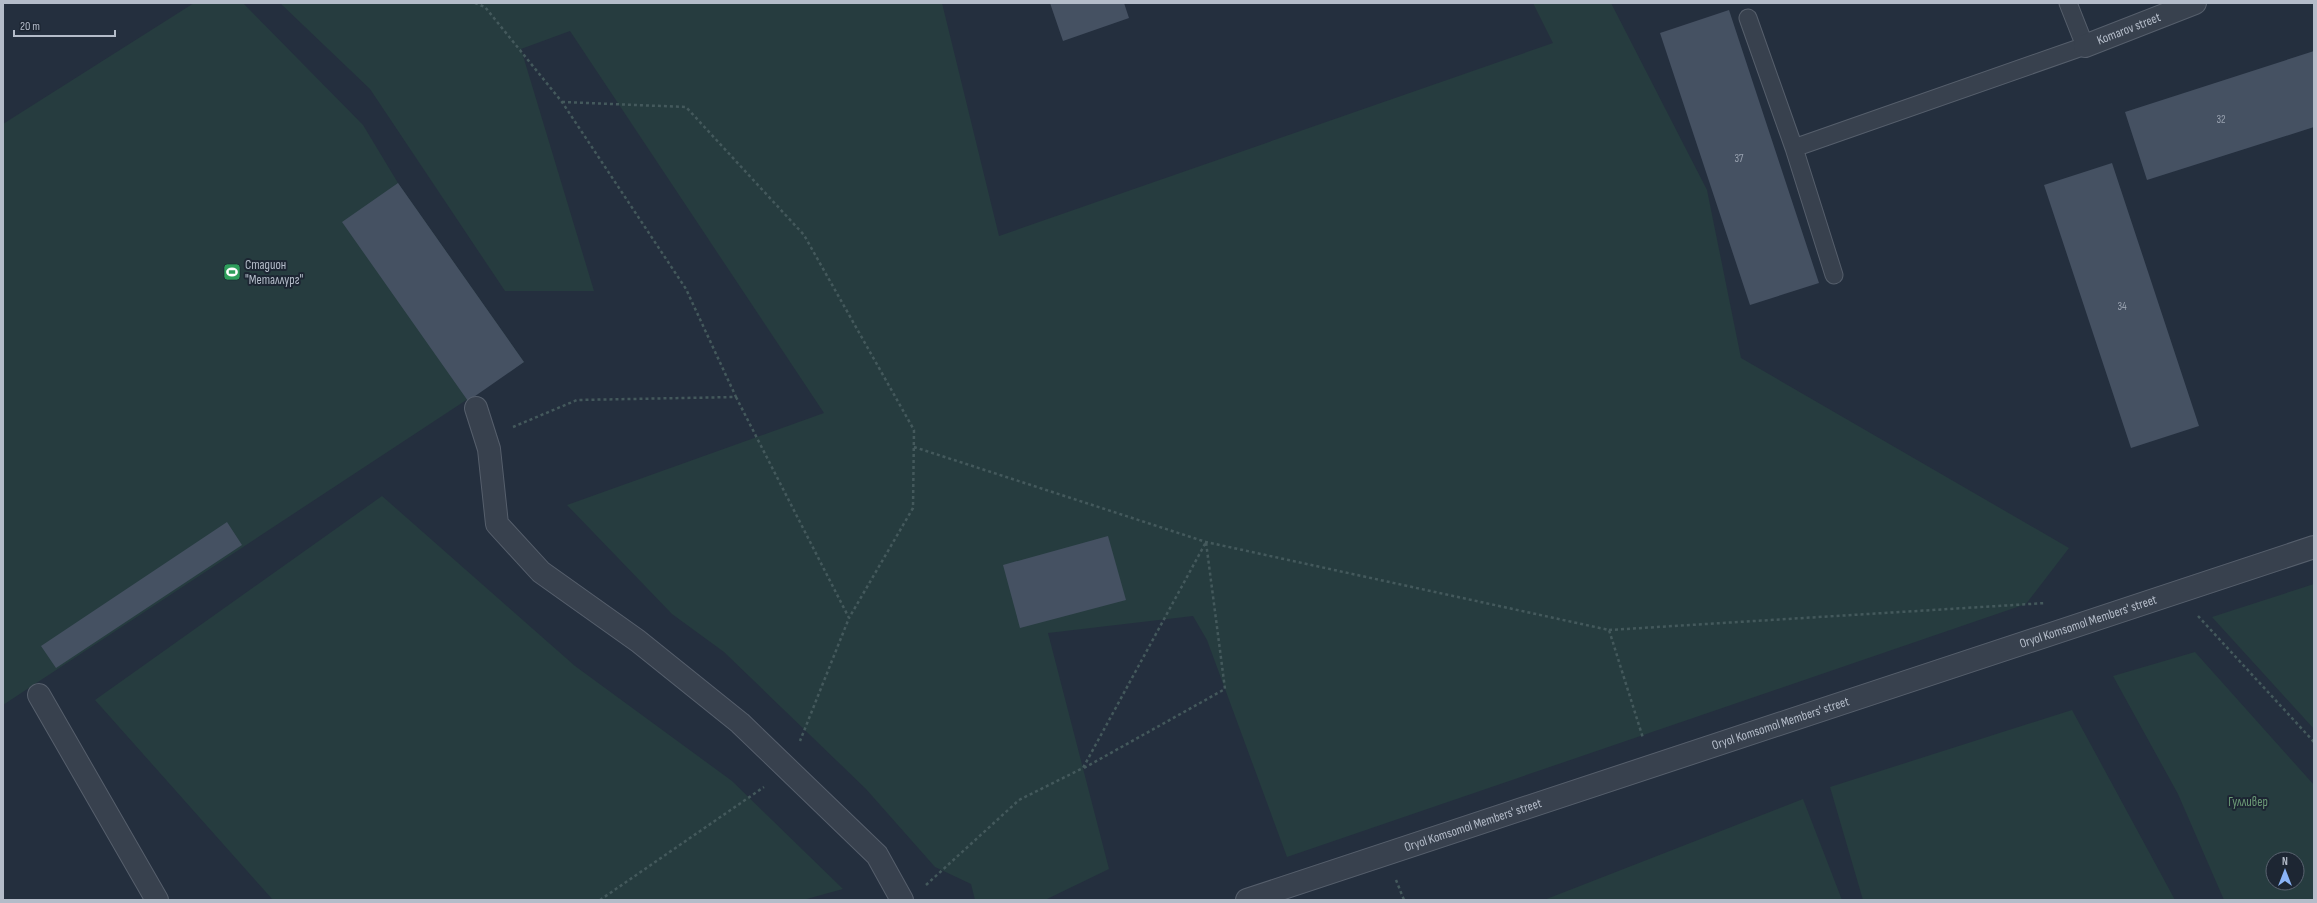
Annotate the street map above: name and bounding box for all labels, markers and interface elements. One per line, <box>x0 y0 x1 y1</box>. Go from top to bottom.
street label: Komarov street <box>2095 9 2163 49</box>
scale bar <box>14 12 115 38</box>
text: 20 m <box>20 19 40 34</box>
house number: 32 <box>2216 113 2226 126</box>
house number: 37 <box>1734 152 1744 165</box>
place label: Стадион "Металлург" <box>245 257 303 288</box>
sports icon: Стадион "Металлург" <box>222 262 242 282</box>
house number: 34 <box>2117 300 2127 313</box>
street label: Oryol Komsomol Members' street <box>2017 592 2159 652</box>
street label: Oryol Komsomol Members' street <box>1710 693 1851 754</box>
park label: Гулливер <box>2228 794 2268 810</box>
street label: Oryol Komsomol Members' street <box>1402 795 1544 855</box>
north arrow <box>2265 851 2305 891</box>
text: N <box>2282 855 2288 868</box>

